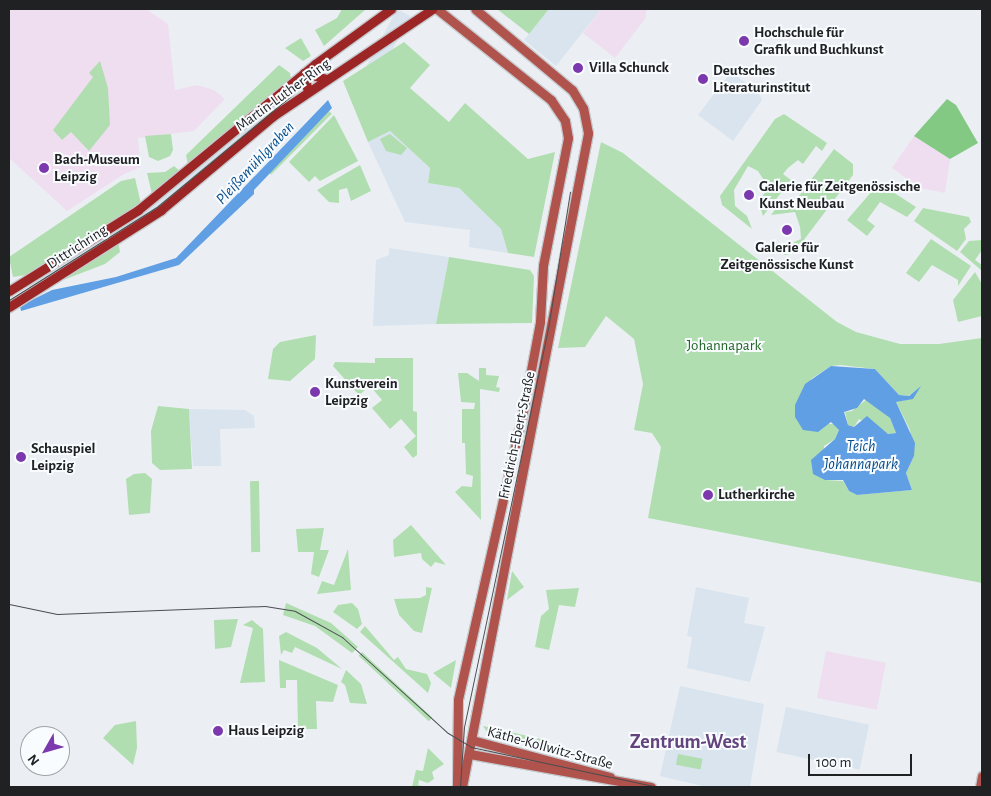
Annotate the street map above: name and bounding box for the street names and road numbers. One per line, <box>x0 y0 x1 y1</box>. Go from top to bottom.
street label: Martin-Luther-Ring <box>232 55 334 135</box>
street label: Dittrichring <box>43 221 111 273</box>
street label: Friedrich-Ebert-Straße <box>495 370 539 500</box>
street label: Käthe-Kollwitz-Straße <box>485 723 615 773</box>

